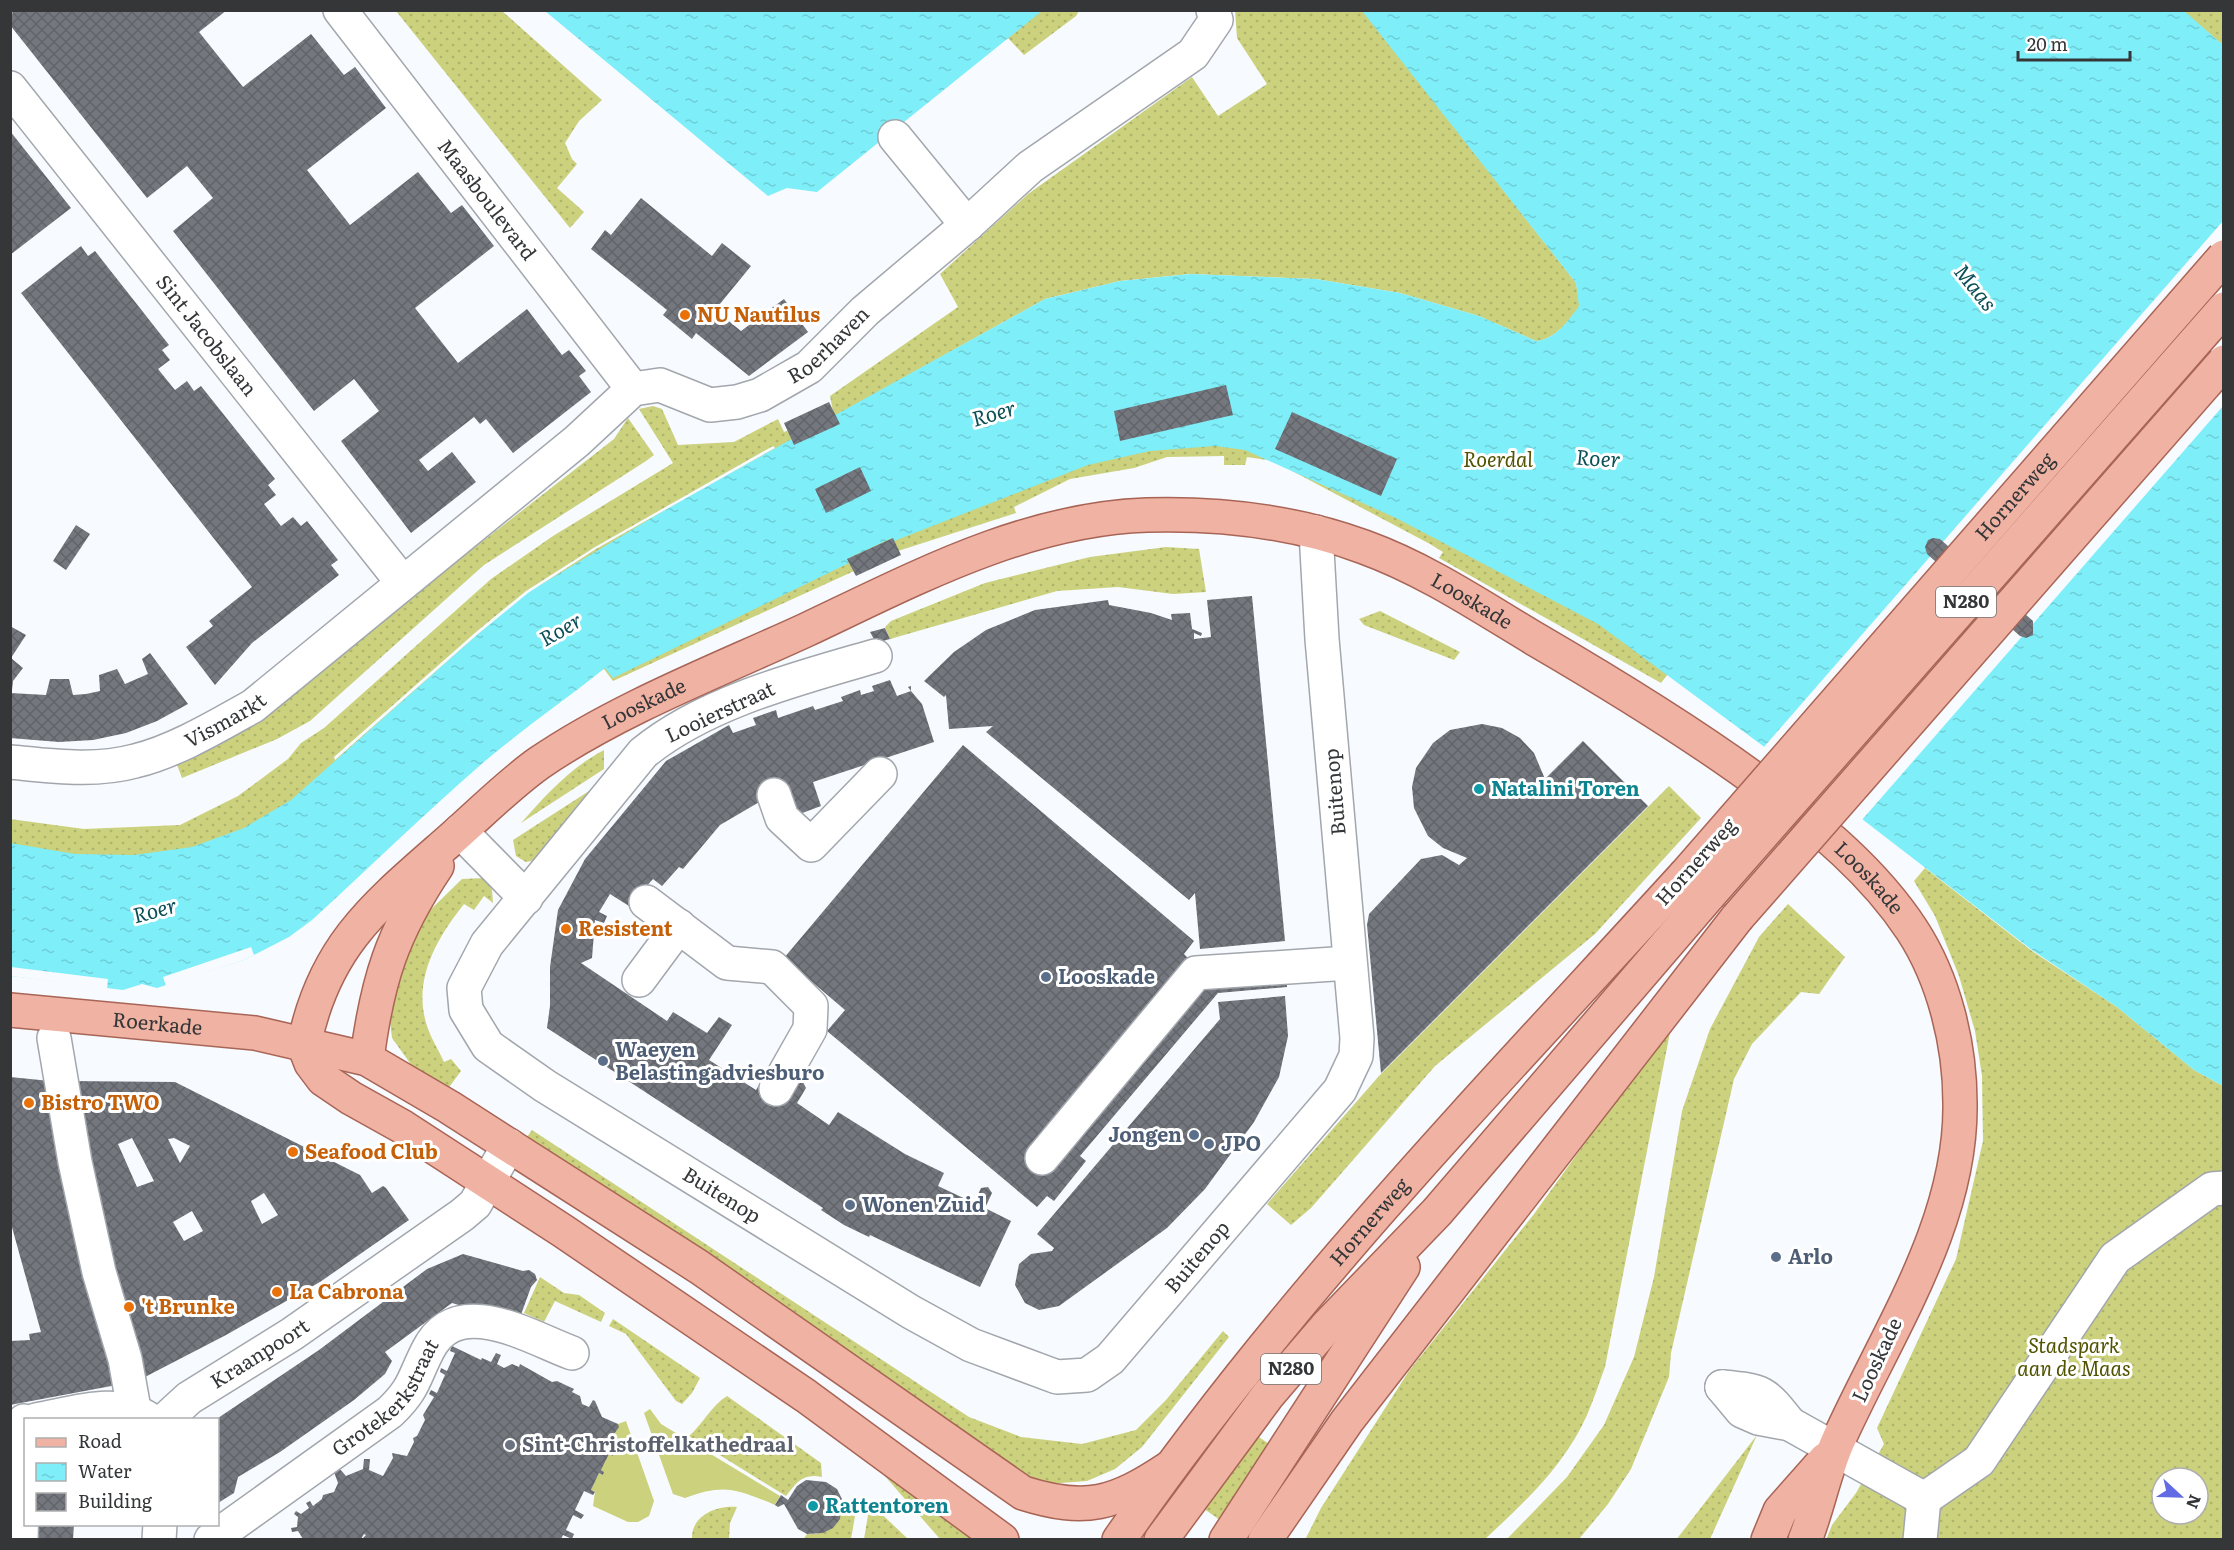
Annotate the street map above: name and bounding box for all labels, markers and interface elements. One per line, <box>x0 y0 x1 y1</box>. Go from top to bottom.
scale bar <box>2018 24 2130 62</box>
text: 20 m <box>2027 30 2068 57</box>
street label: Maasboulevard <box>432 132 545 266</box>
water label: Maas <box>1948 256 2006 317</box>
street label: Sint Jacobslaan <box>150 267 266 401</box>
place label: NU Nautilus <box>697 298 820 328</box>
street label: Roerhaven <box>781 298 875 389</box>
marker: NU Nautilus <box>678 308 692 322</box>
water label: Roer <box>967 390 1019 433</box>
water label: Roer <box>1575 439 1622 474</box>
park label: Roerdal <box>1463 443 1533 473</box>
street label: Hornerweg <box>1966 444 2061 546</box>
street label: Looskade <box>1426 563 1519 635</box>
road number: N280 <box>1936 587 1996 617</box>
water label: Roer <box>533 603 587 652</box>
street label: Looskade <box>596 669 690 736</box>
street label: Looierstraat <box>660 672 779 749</box>
street label: Vismarkt <box>179 684 272 754</box>
street label: Buitenop <box>1314 747 1352 837</box>
place label: Natalini Toren <box>1491 772 1640 802</box>
marker: Natalini Toren <box>1472 782 1486 796</box>
street label: Hornerweg <box>1647 810 1743 911</box>
street label: Looskade <box>1829 833 1912 919</box>
water label: Roer <box>129 888 180 929</box>
place label: Resistent <box>578 912 673 942</box>
marker: Resistent <box>559 922 573 936</box>
place label: Looskade <box>1058 960 1155 990</box>
marker: Looskade <box>1039 970 1053 984</box>
street label: Roerkade <box>111 1003 204 1041</box>
place label: Waeyen Belastingadviesburo <box>615 1033 824 1086</box>
marker: Waeyen Belastingadviesburo <box>596 1054 610 1068</box>
place label: Bistro TWO <box>41 1086 160 1116</box>
marker: Bistro TWO <box>22 1096 36 1110</box>
place label: Jongen <box>1108 1118 1182 1148</box>
place label: JPO <box>1221 1127 1261 1157</box>
marker: Jongen <box>1187 1128 1201 1142</box>
place label: Seafood Club <box>305 1135 438 1165</box>
marker: JPO <box>1202 1137 1216 1151</box>
marker: Seafood Club <box>286 1145 300 1159</box>
street label: Buitenop <box>678 1158 768 1229</box>
street label: Hornerweg <box>1321 1169 1416 1272</box>
place label: Wonen Zuid <box>862 1188 985 1218</box>
marker: Wonen Zuid <box>843 1198 857 1212</box>
street label: Buitenop <box>1156 1213 1235 1299</box>
place label: Arlo <box>1788 1240 1833 1270</box>
marker: Arlo <box>1769 1250 1783 1264</box>
place label: La Cabrona <box>289 1275 404 1305</box>
marker: La Cabrona <box>270 1285 284 1299</box>
place label: 't Brunke <box>141 1290 235 1320</box>
marker: 't Brunke <box>122 1300 136 1314</box>
street label: Kraanpoort <box>203 1310 314 1395</box>
street label: Looskade <box>1843 1312 1908 1406</box>
park label: Stadspark aan de Maas <box>2017 1329 2131 1382</box>
street label: Grotekerkstraat <box>325 1332 444 1462</box>
road number: N280 <box>1261 1354 1321 1384</box>
legend <box>24 1418 219 1526</box>
text: Road <box>78 1427 122 1454</box>
place label: Sint-Christoffelkathedraal <box>522 1428 794 1458</box>
marker: Sint-Christoffelkathedraal <box>503 1438 517 1452</box>
text: Water <box>78 1457 132 1484</box>
north arrow <box>2150 1466 2210 1526</box>
text: Building <box>78 1487 153 1514</box>
place label: Rattentoren <box>825 1489 949 1519</box>
text: N <box>2181 1491 2208 1513</box>
marker: Rattentoren <box>806 1499 820 1513</box>

